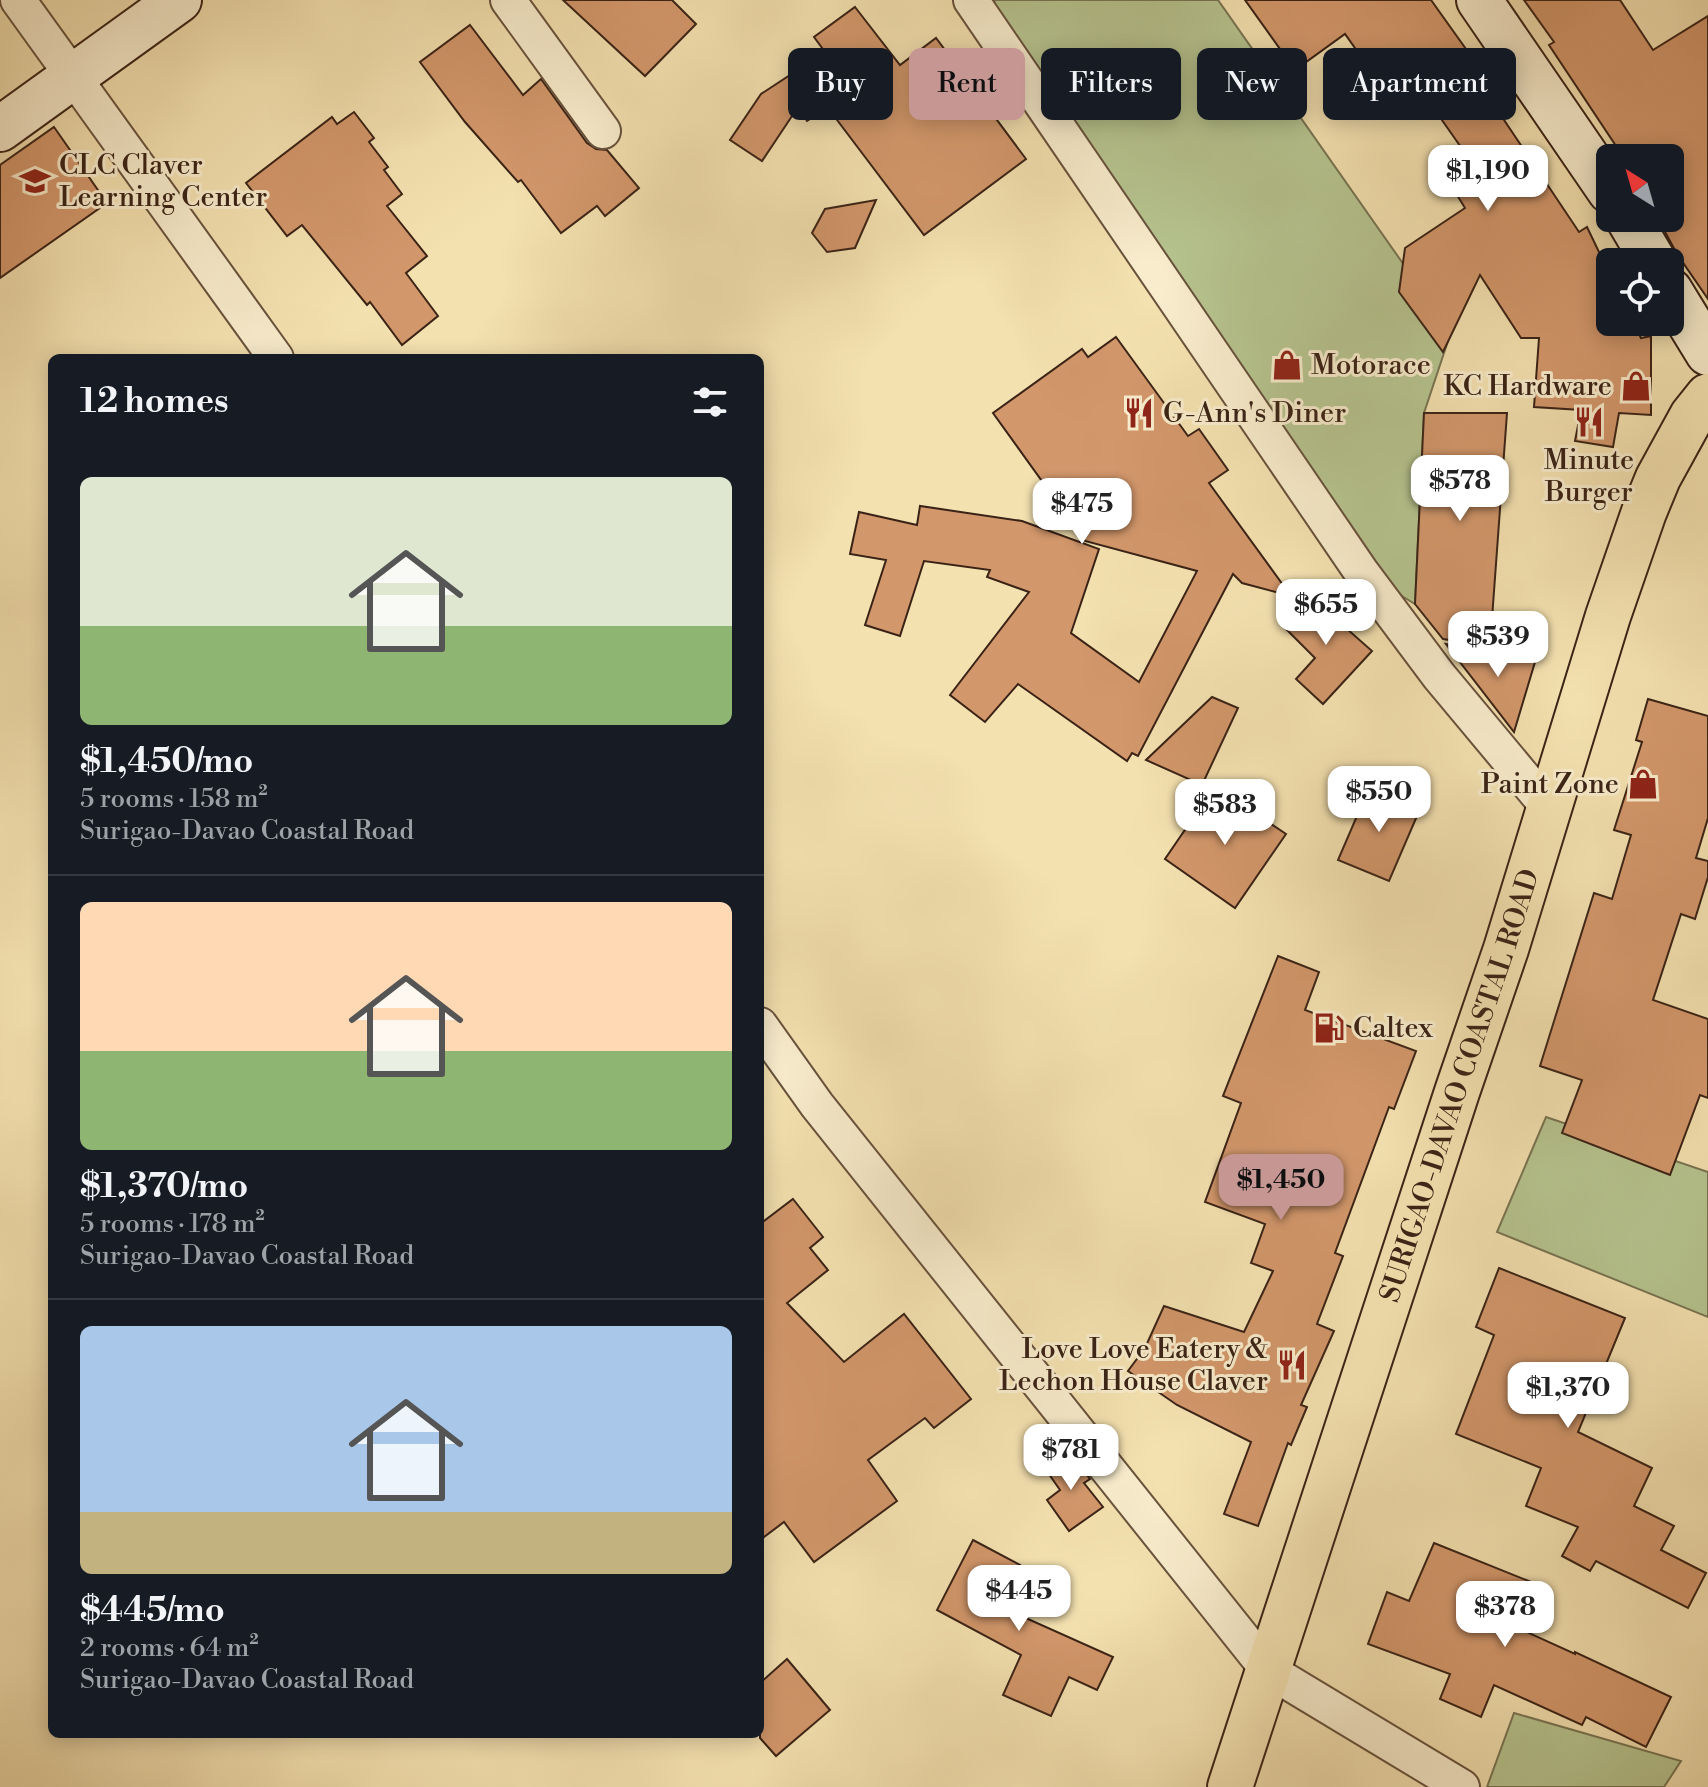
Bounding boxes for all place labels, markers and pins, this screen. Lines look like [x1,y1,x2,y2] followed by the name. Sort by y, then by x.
[1423,145,1553,213] pin: $1,190
[59,148,267,215] place label: CLC Claver Learning Center
[18,164,52,198] school or university icon: CLC Claver Learning Center
[1270,348,1304,382] shop icon: Motorace
[1311,348,1431,383] place label: Motorace
[1443,369,1612,404] place label: KC Hardware
[1619,369,1653,403] shop icon: KC Hardware
[1122,396,1156,430] restaurant icon: G-Ann's Diner
[1163,396,1346,431] place label: G-Ann's Diner
[1572,405,1606,439] restaurant icon: Minute Burger
[1544,443,1634,510] place label: Minute Burger
[1413,455,1507,523] pin: $578
[1035,478,1129,546] pin: $475
[1279,579,1373,647] pin: $655
[1451,611,1545,679] pin: $539
[1332,766,1426,834] pin: $550
[1481,767,1619,802] place label: Paint Zone
[1626,767,1660,801] shop icon: Paint Zone
[1178,779,1272,847] pin: $583
[1312,1011,1346,1045] fuel station icon: Caltex
[1353,1011,1433,1046] place label: Caltex
[1216,1154,1346,1222] pin: $1,450
[999,1332,1269,1399] place label: Love Love Eatery & Lechon House Claver
[1275,1348,1309,1382] restaurant icon: Love Love Eatery & Lechon House Claver
[1503,1362,1633,1430] pin: $1,370
[1024,1424,1118,1492] pin: $781
[972,1565,1066,1633] pin: $445
[1458,1581,1552,1649] pin: $378

